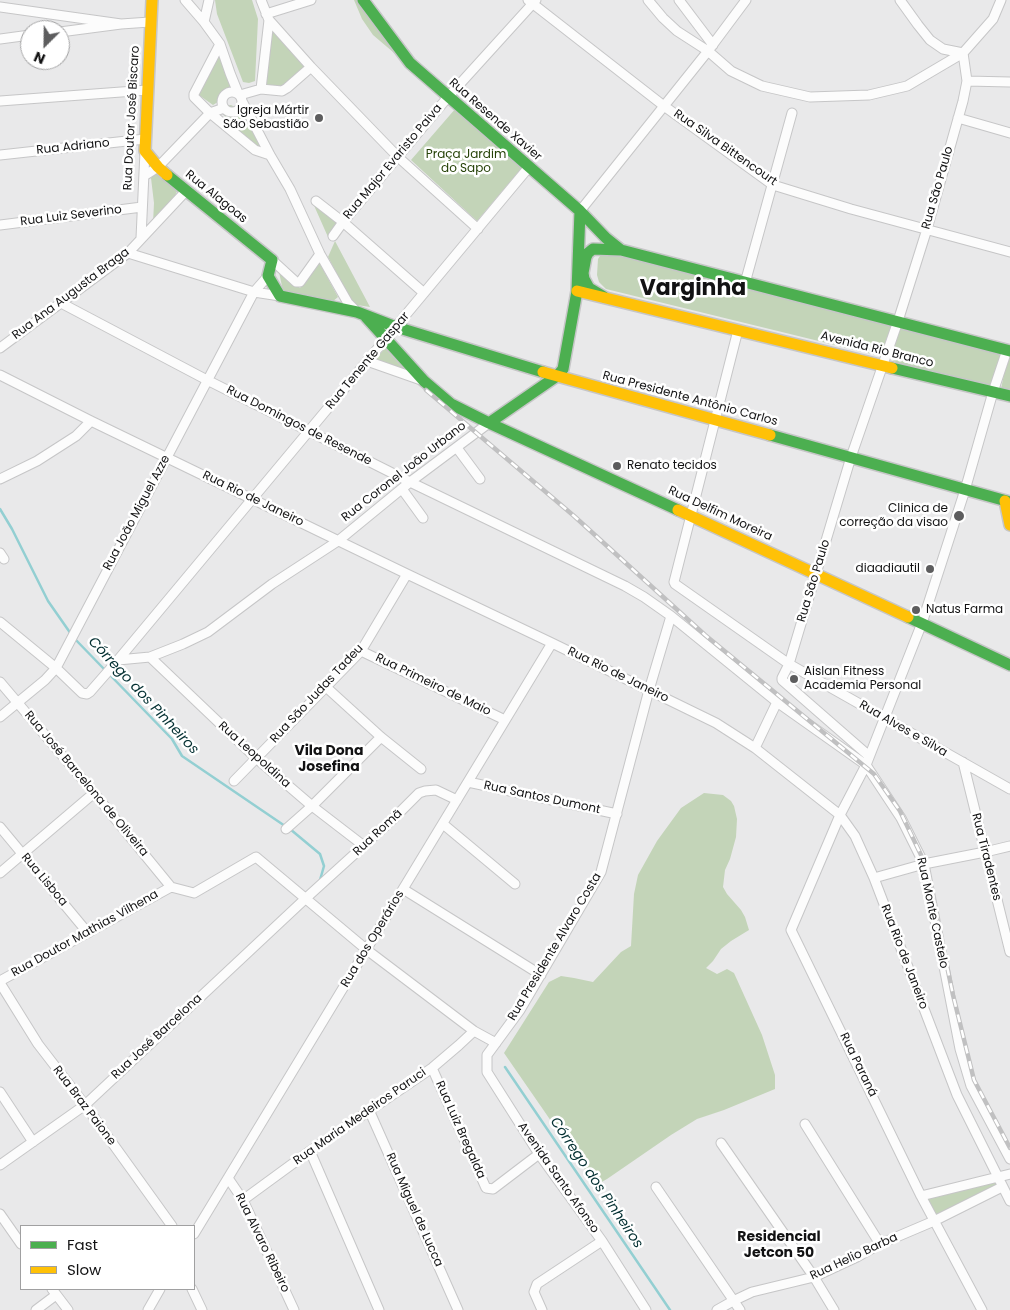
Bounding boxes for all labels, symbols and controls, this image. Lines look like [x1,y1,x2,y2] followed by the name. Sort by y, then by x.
[20,20,70,70] north arrow
[121,45,143,191] street label: Rua Doutor José Biscaro
[31,47,48,69] text: N
[446,76,544,164] street label: Rua Resende Xavier
[341,101,445,223] street label: Rua Major Evaristo Paiva
[223,104,309,132] place label: Igreja Mártir São Sebastião
[671,107,779,189] street label: Rua Silva Bittencourt
[313,112,325,124] marker: Igreja Mártir São Sebastião
[36,136,110,158] street label: Rua Adriano
[919,145,957,231] street label: Rua São Paulo
[426,148,506,176] park label: Praça Jardim do Sapo
[182,168,250,226] street label: Rua Alagoas
[19,203,123,229] street label: Rua Luiz Severino
[10,245,132,343] street label: Rua Ana Augusta Braga
[640,276,746,302] district label: Varginha
[323,309,413,413] street label: Rua Tenente Gaspar
[819,329,935,371] street label: Avenida Rio Branco
[601,369,779,429] street label: Rua Presidente Antônio Carlos
[224,383,374,469] street label: Rua Domingos de Resende
[339,419,469,525] street label: Rua Coronel João Urbano
[100,453,174,573] street label: Rua João Miguel Azze
[627,459,717,473] place label: Renato tecidos
[611,460,623,472] marker: Renato tecidos
[200,468,306,530] street label: Rua Rio de Janeiro
[666,484,774,544] street label: Rua Delfim Moreira
[839,502,948,530] place label: Clinica de correção da visao
[952,509,966,523] marker: Clinica de correção da visao
[795,538,833,624] street label: Rua São Paulo
[856,562,920,576] place label: diaadiautil
[924,563,936,575] marker: diaadiautil
[926,603,1003,617] place label: Natus Farma
[910,604,922,616] marker: Natus Farma
[84,634,202,758] water label: Córrego dos Pinheiros
[267,642,367,746] street label: Rua São Judas Tadeu
[565,644,671,706] street label: Rua Rio de Janeiro
[373,651,493,719] street label: Rua Primeiro de Maio
[804,665,921,693] place label: Aislan Fitness Academia Personal
[788,673,800,685] marker: Aislan Fitness Academia Personal
[856,698,950,760] street label: Rua Alves e Silva
[21,708,151,860] street label: Rua José Barcelona de Oliveira
[215,719,293,791] street label: Rua Leopoldina
[295,743,363,776] district label: Vila Dona Josefina
[482,779,602,817] street label: Rua Santos Dumont
[351,807,405,859] street label: Rua Romã
[968,812,1004,902] street label: Rua Tiradentes
[18,851,70,909] street label: Rua Lisboa
[913,856,951,970] street label: Rua Monte Castelo
[505,871,605,1023] street label: Rua Presidente Alvaro Costa
[9,888,161,980] street label: Rua Doutor Mathias Vilhena
[338,888,408,990] street label: Rua dos Operários
[877,903,931,1011] street label: Rua Rio de Janeiro
[109,991,205,1083] street label: Rua José Barcelona
[836,1031,880,1099] street label: Rua Paraná
[49,1063,119,1149] street label: Rua Braz Paione
[291,1066,429,1168] street label: Rua Maria Medeiros Paruci
[432,1079,488,1181] street label: Rua Luiz Bregalda
[546,1114,646,1252] water label: Córrego dos Pinheiros
[514,1120,602,1236] street label: Avenida Santo Afonso
[382,1151,446,1269] street label: Rua Miguel de Lucca
[232,1191,292,1295] street label: Rua Alvaro Ribeiro
[20,1225,195,1290] legend
[737,1229,821,1262] district label: Residencial Jetcon 50
[808,1230,900,1284] street label: Rua Helio Barba
[67,1234,98,1255] text: Fast
[67,1259,101,1280] text: Slow

